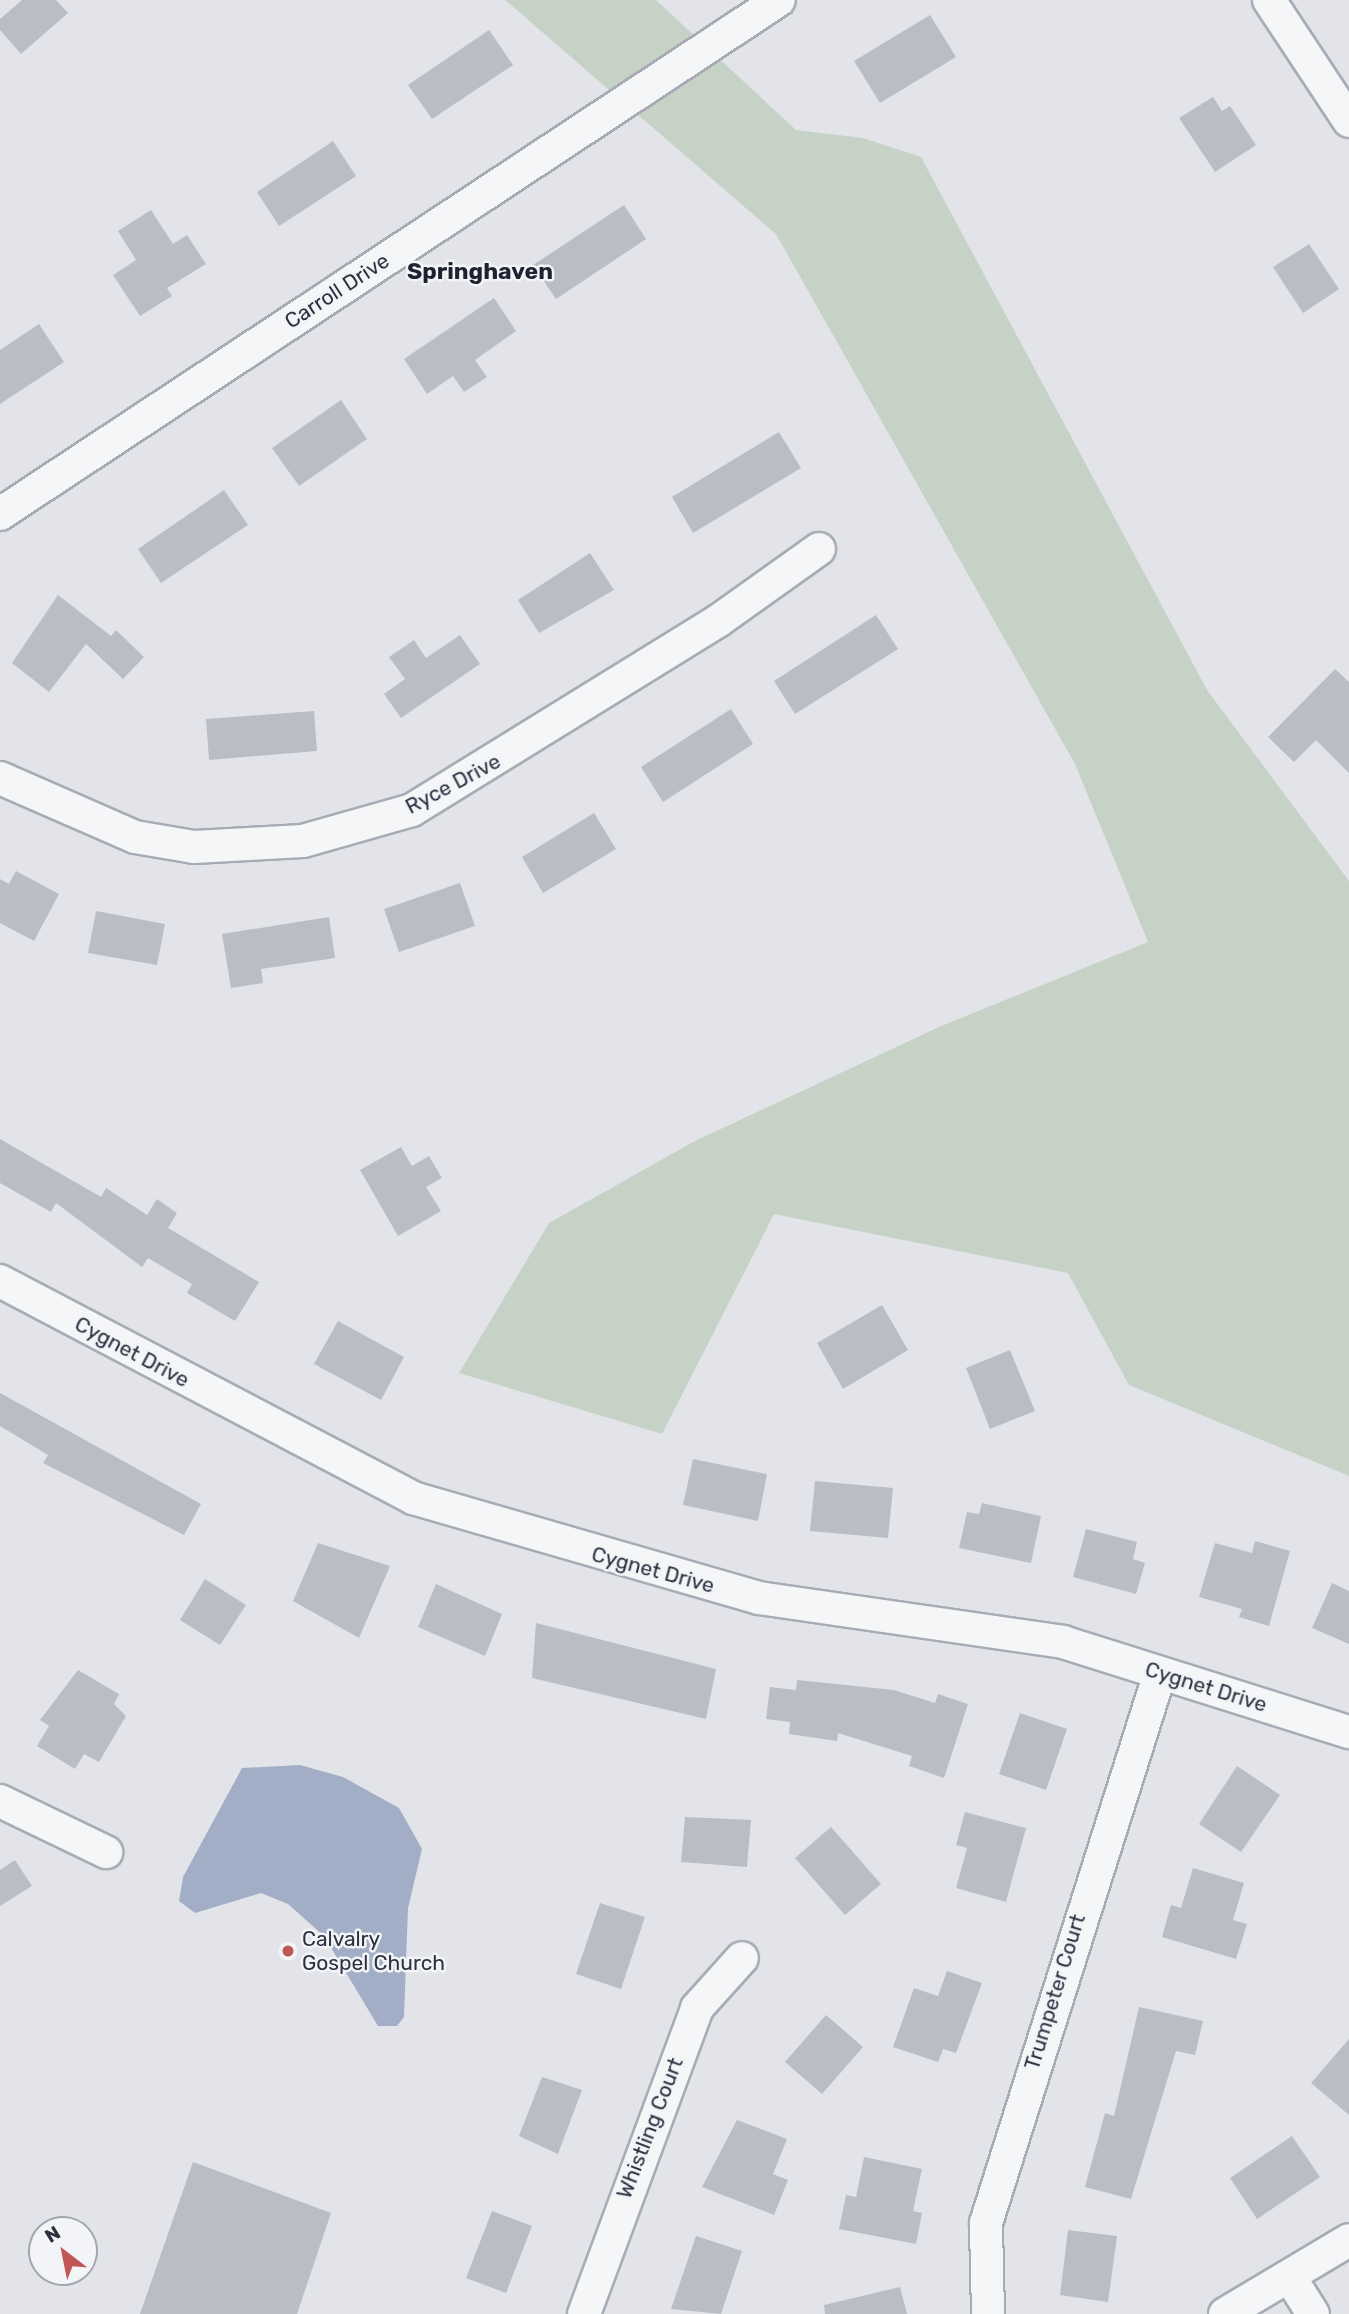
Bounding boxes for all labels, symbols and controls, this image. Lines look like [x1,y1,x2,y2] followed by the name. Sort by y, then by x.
[280,248,394,334] street label: Carroll Drive
[407,257,553,285] district label: Springhaven
[401,748,505,820] street label: Ryce Drive
[70,1311,194,1393] street label: Cygnet Drive
[589,1542,717,1598] street label: Cygnet Drive
[1142,1657,1270,1717] street label: Cygnet Drive
[1019,1911,1091,2073] street label: Trumpeter Court
[302,1926,445,1976] place label: Calvalry Gospel Church
[280,1943,296,1959] marker: Calvalry Gospel Church
[612,2054,688,2202] street label: Whistling Court
[28,2216,98,2286] north arrow
[41,2221,65,2248] text: N

